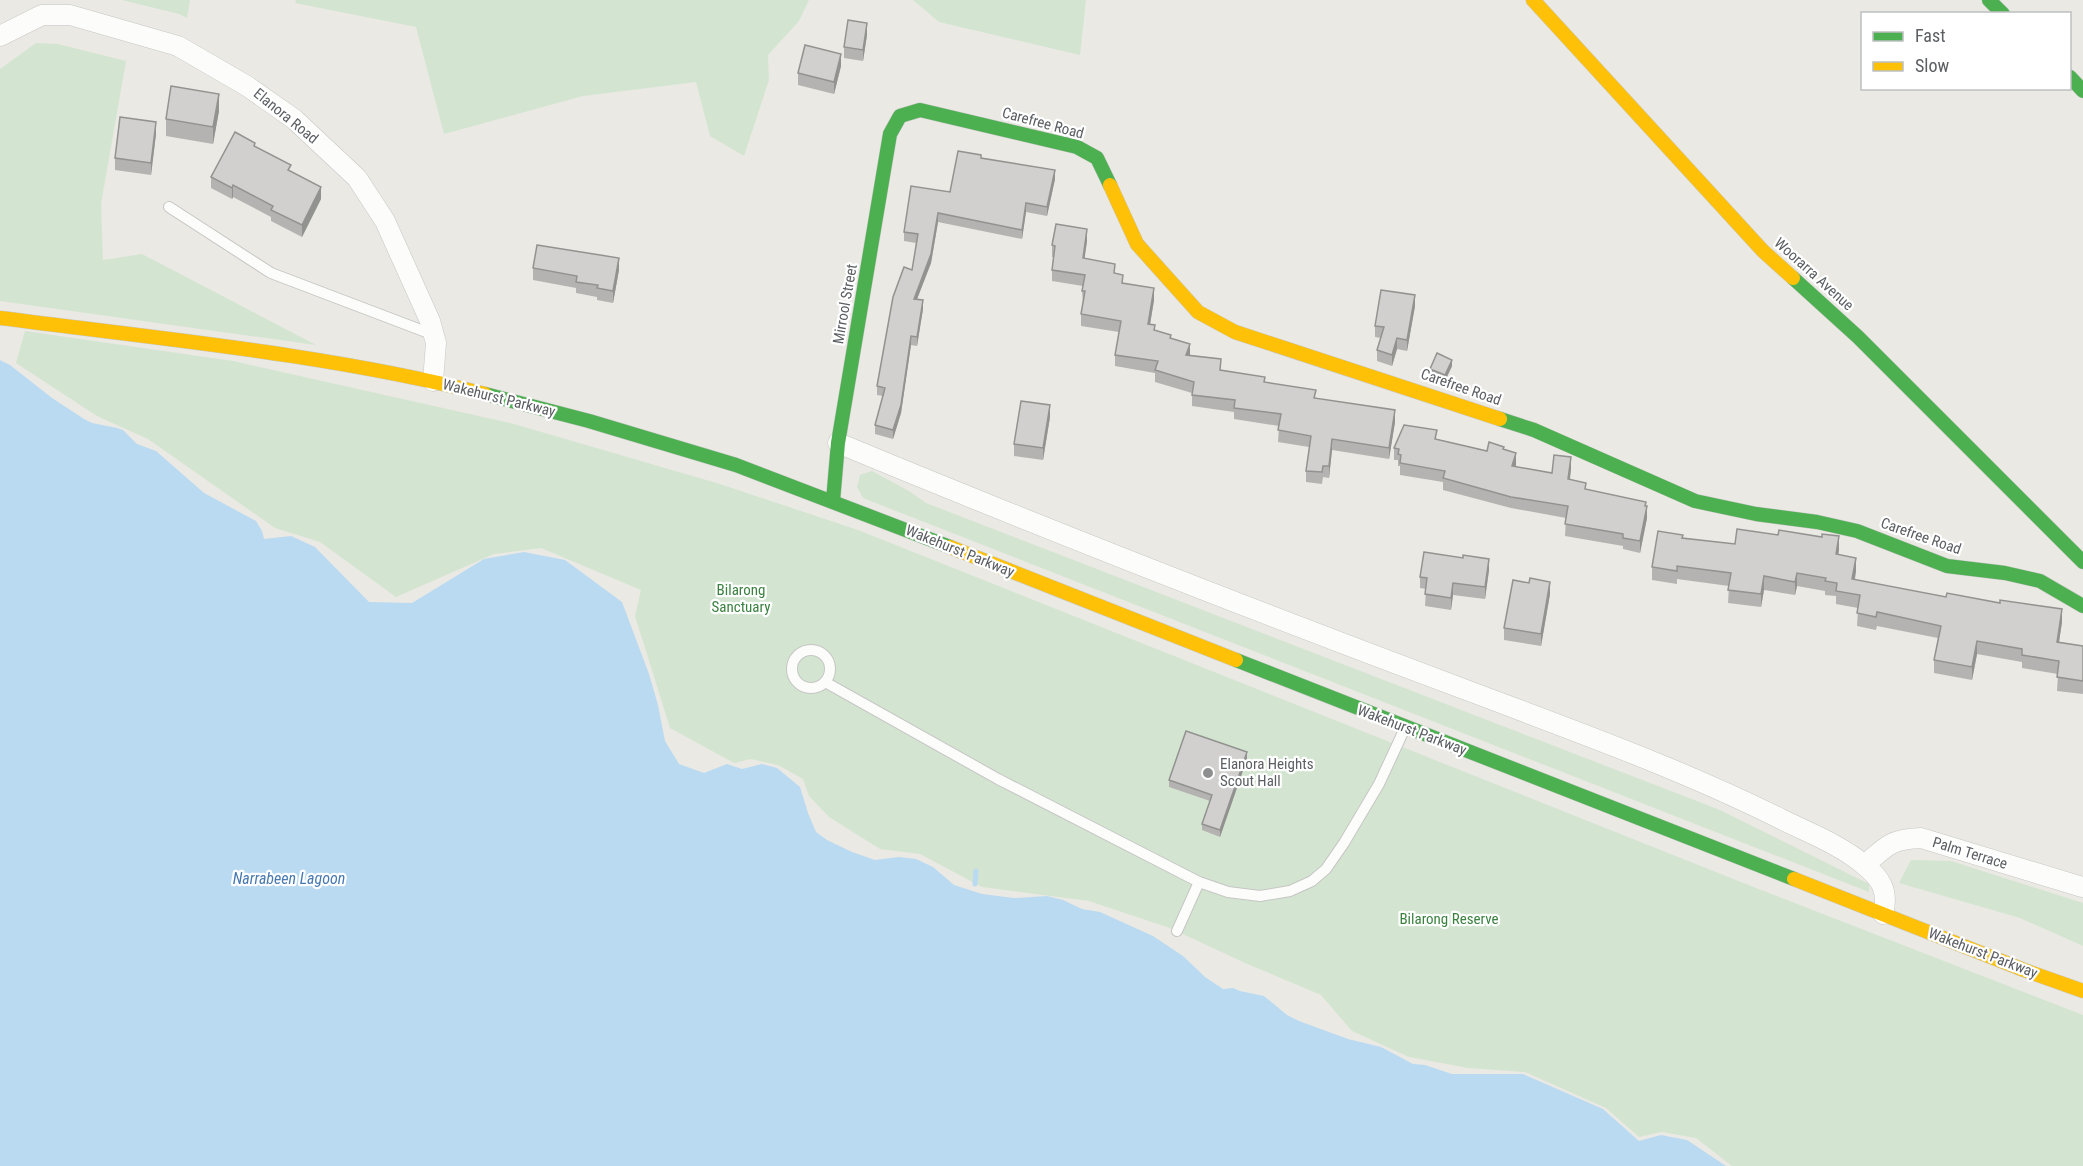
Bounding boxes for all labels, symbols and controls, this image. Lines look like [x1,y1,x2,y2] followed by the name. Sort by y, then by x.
[1861,12,2071,90] legend
[1915,25,1946,46] text: Fast
[1915,55,1950,76] text: Slow
[250,84,322,148] street label: Elanora Road
[1000,103,1086,143] street label: Carefree Road
[1771,234,1857,314] street label: Woorarra Avenue
[829,263,861,345] street label: Mirrool Street
[1418,365,1504,409] street label: Carefree Road
[441,375,557,421] street label: Wakehurst Parkway
[1878,514,1964,558] street label: Carefree Road
[903,521,1017,581] street label: Wakehurst Parkway
[712,581,770,616] park label: Bilarong Sanctuary
[1355,701,1469,759] street label: Wakehurst Parkway
[1220,755,1314,790] place label: Elanora Heights Scout Hall
[1201,766,1215,780] marker: Elanora Heights Scout Hall
[1930,833,2010,873] street label: Palm Terrace
[233,869,345,888] water label: Narrabeen Lagoon
[1399,910,1499,928] park label: Bilarong Reserve
[1926,924,2040,982] street label: Wakehurst Parkway

